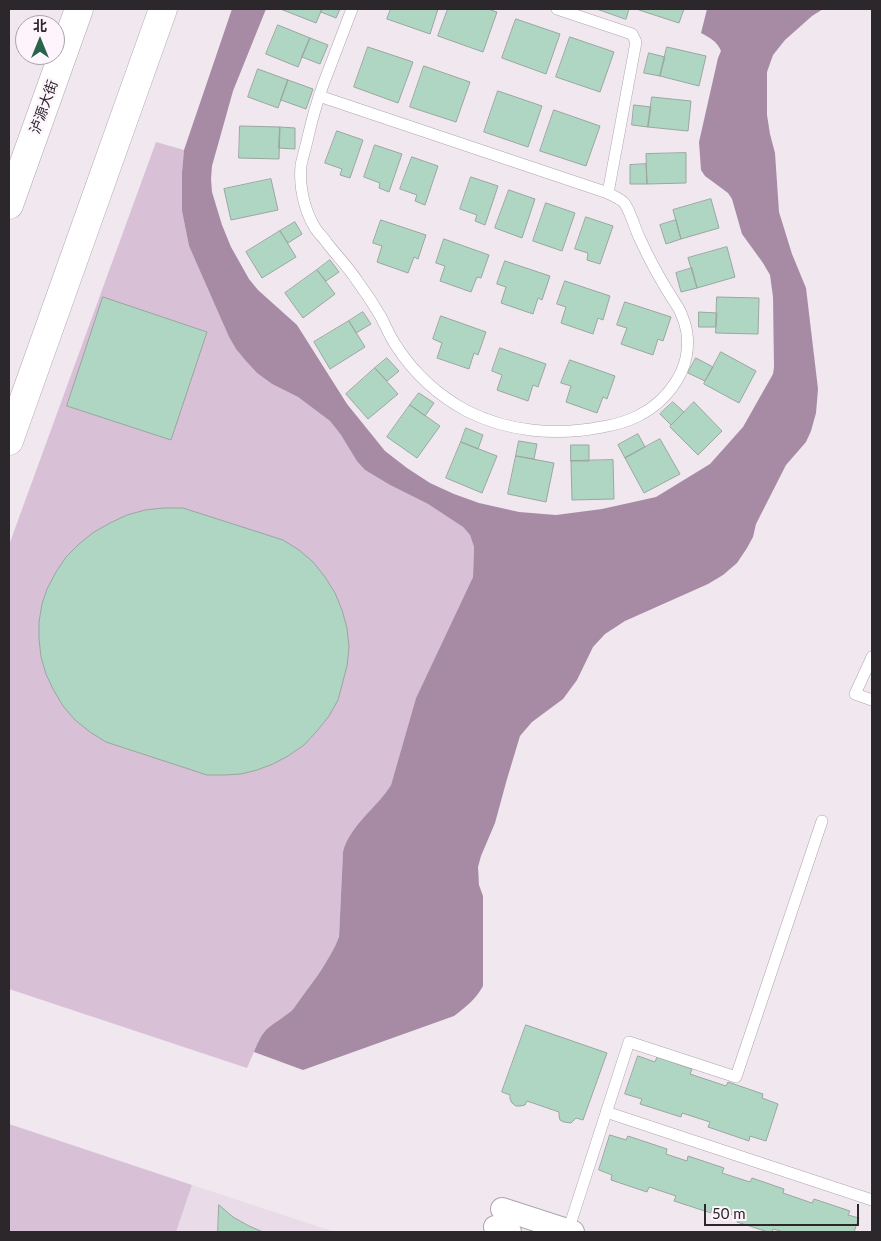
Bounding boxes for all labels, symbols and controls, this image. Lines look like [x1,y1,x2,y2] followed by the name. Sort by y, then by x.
[15,15,65,65] north arrow
[33,17,47,34] text: 北
[27,78,61,136] street label: 泸源大街
[706,1194,861,1226] scale bar
[712,1204,746,1222] text: 50 m

